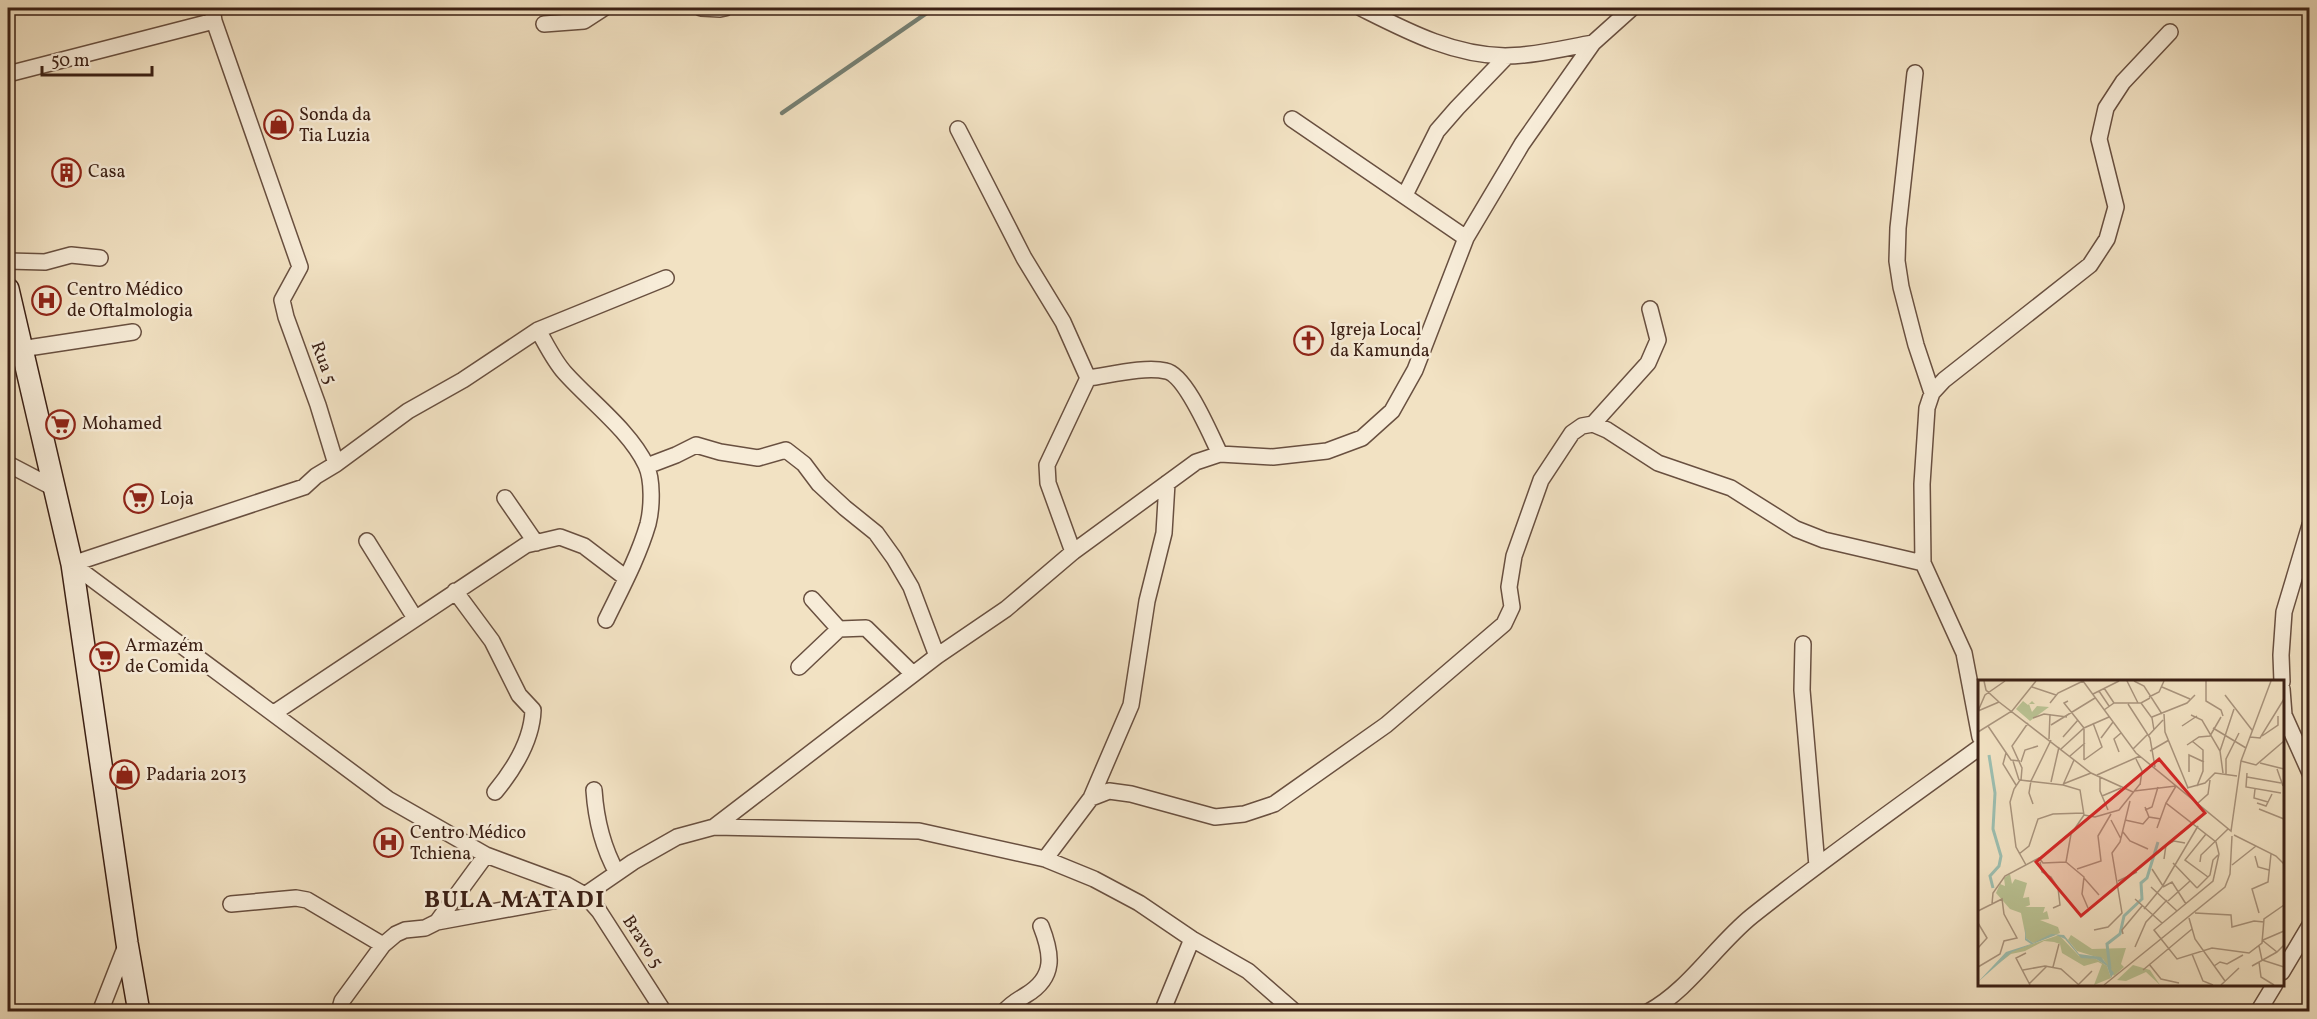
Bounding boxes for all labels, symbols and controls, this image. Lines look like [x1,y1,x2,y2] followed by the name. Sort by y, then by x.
[42,39,152,77] scale bar
[51,49,90,74] text: 50 m
[299,103,371,149] place label: Sonda da Tia Luzia
[262,109,294,141] shop icon: Sonda da Tia Luzia
[51,156,83,188] building icon: Casa
[88,160,125,185] place label: Casa
[67,278,193,324] place label: Centro Médico de Oftalmologia
[30,284,62,316] hospital icon: Centro Médico de Oftalmologia
[1330,318,1430,364] place label: Igreja Local da Kamunda
[1293,324,1325,356] church icon: Igreja Local da Kamunda
[304,338,342,388] street label: Rua 5
[45,408,77,440] supermarket icon: Mohamed
[82,412,162,437] place label: Mohamed
[123,483,155,515] supermarket icon: Loja
[160,487,194,512] place label: Loja
[125,634,209,680] place label: Armazém de Comida
[88,640,120,672] supermarket icon: Armazém de Comida
[1978,680,2284,986] inset map
[109,759,141,791] shop icon: Padaria 2013
[146,763,247,788] place label: Padaria 2013
[410,821,526,867] place label: Centro Médico Tchiena
[373,827,405,859] hospital icon: Centro Médico Tchiena
[424,884,606,918] district label: BULA MATADI
[616,911,668,973] street label: Bravo 5

